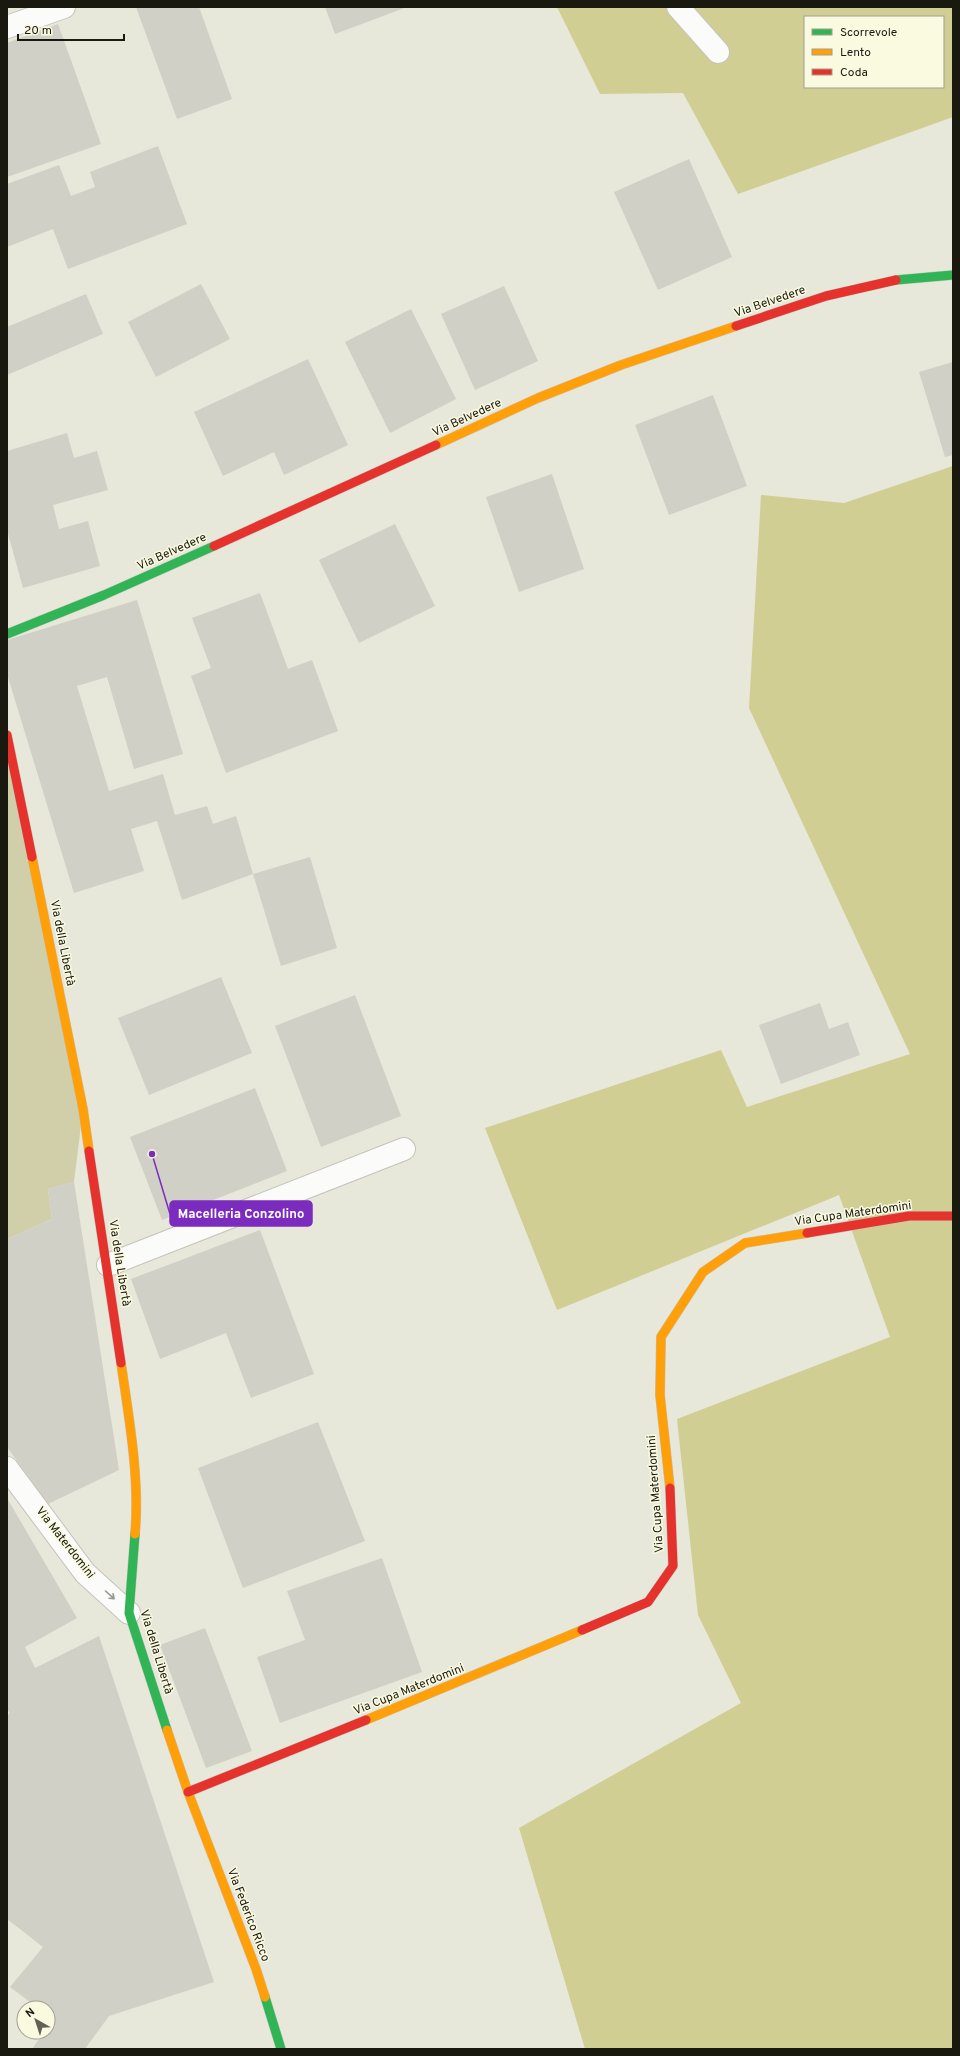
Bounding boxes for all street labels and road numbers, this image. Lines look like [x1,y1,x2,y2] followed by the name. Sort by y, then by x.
[732,282,808,322] street label: Via Belvedere
[430,395,504,441] street label: Via Belvedere
[135,530,209,574] street label: Via Belvedere
[46,899,78,987] street label: Via della Libertà
[794,1198,912,1230] street label: Via Cupa Materdomini
[104,1219,134,1307] street label: Via della Libertà
[644,1435,668,1553] street label: Via Cupa Materdomini
[32,1504,98,1582] street label: Via Materdomini
[136,1608,176,1696] street label: Via della Libertà
[351,1661,467,1719] street label: Via Cupa Materdomini
[223,1866,273,1964] street label: Via Federico Ricco

